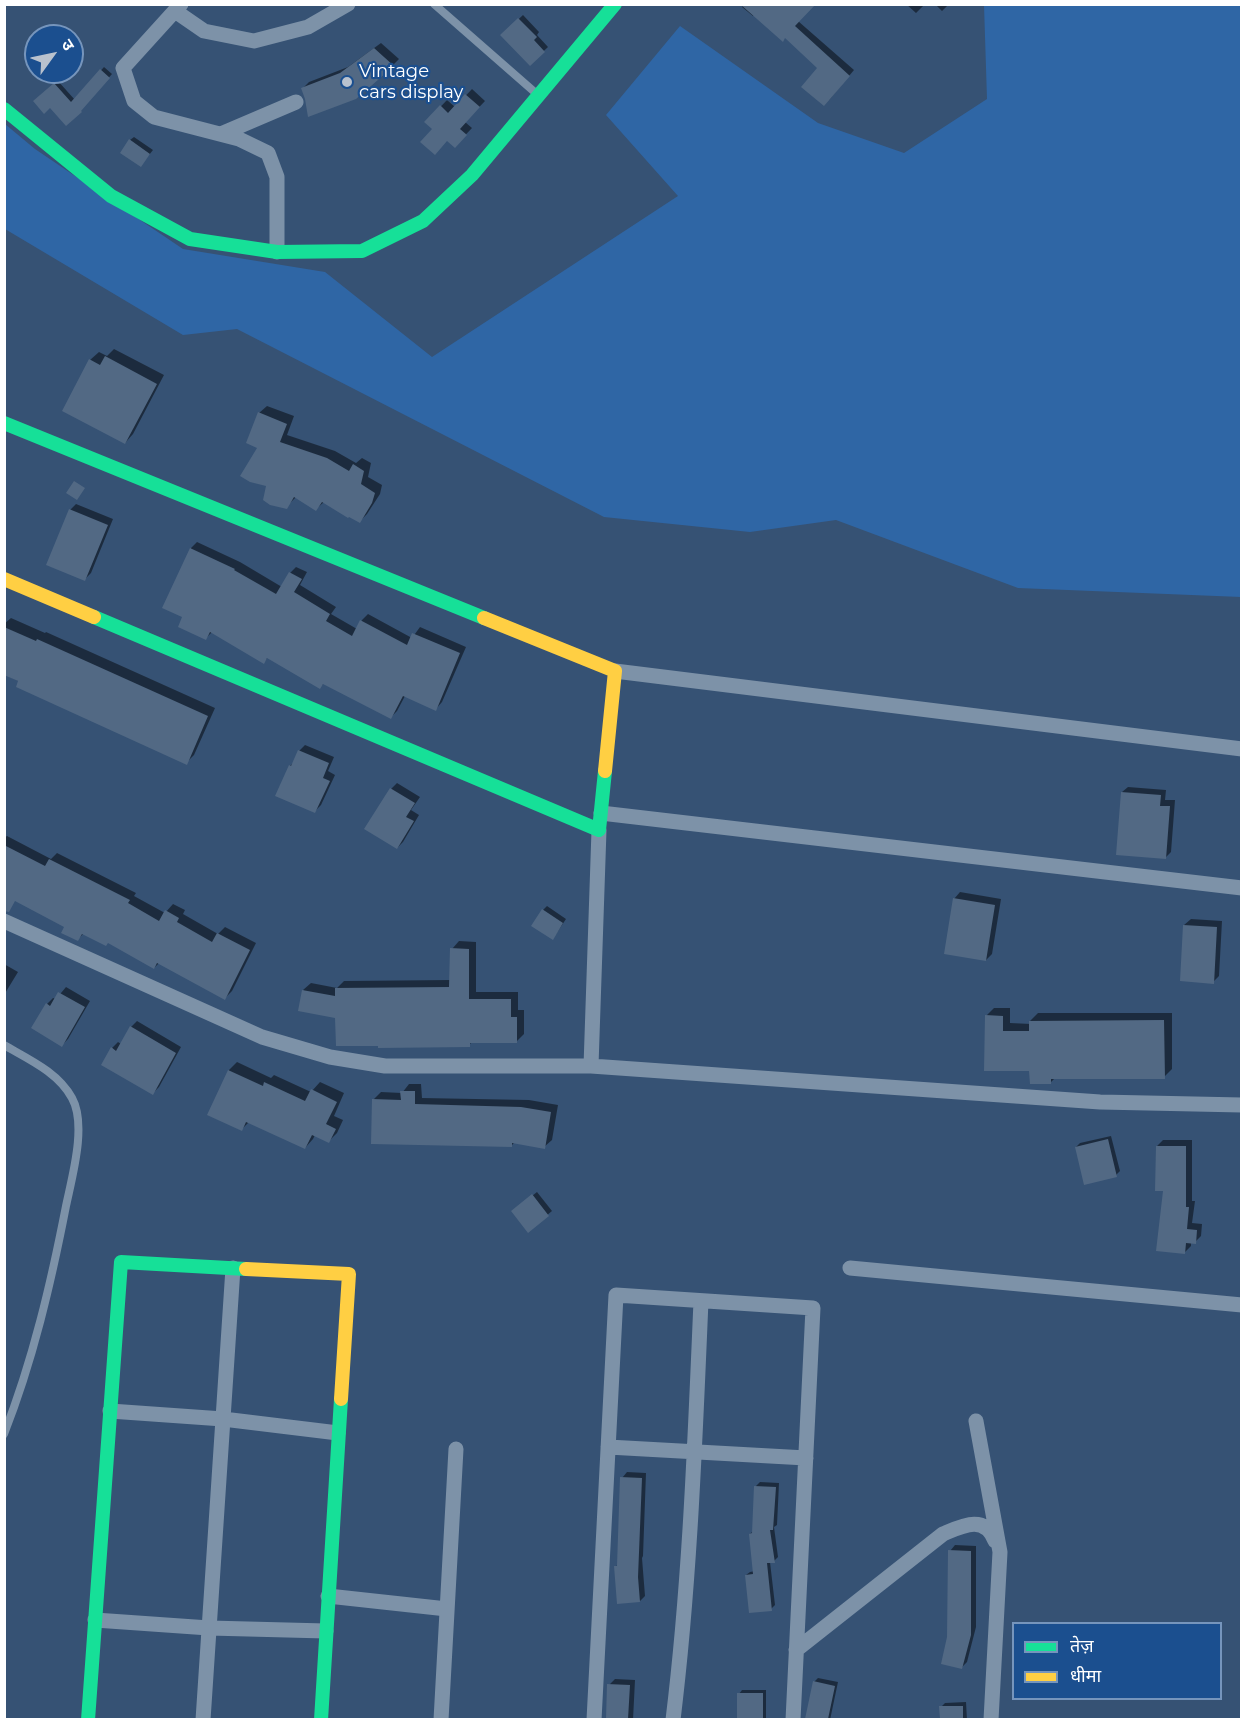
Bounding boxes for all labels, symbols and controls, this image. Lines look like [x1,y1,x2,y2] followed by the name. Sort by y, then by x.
[24,24,84,84] north arrow
[57,36,78,54] text: उ
[359,61,463,104] place label: Vintage cars display
[340,75,354,89] marker: Vintage cars display
[1012,1622,1222,1700] legend
[1070,1635,1094,1657] text: तेज़
[1070,1665,1101,1687] text: धीमा

